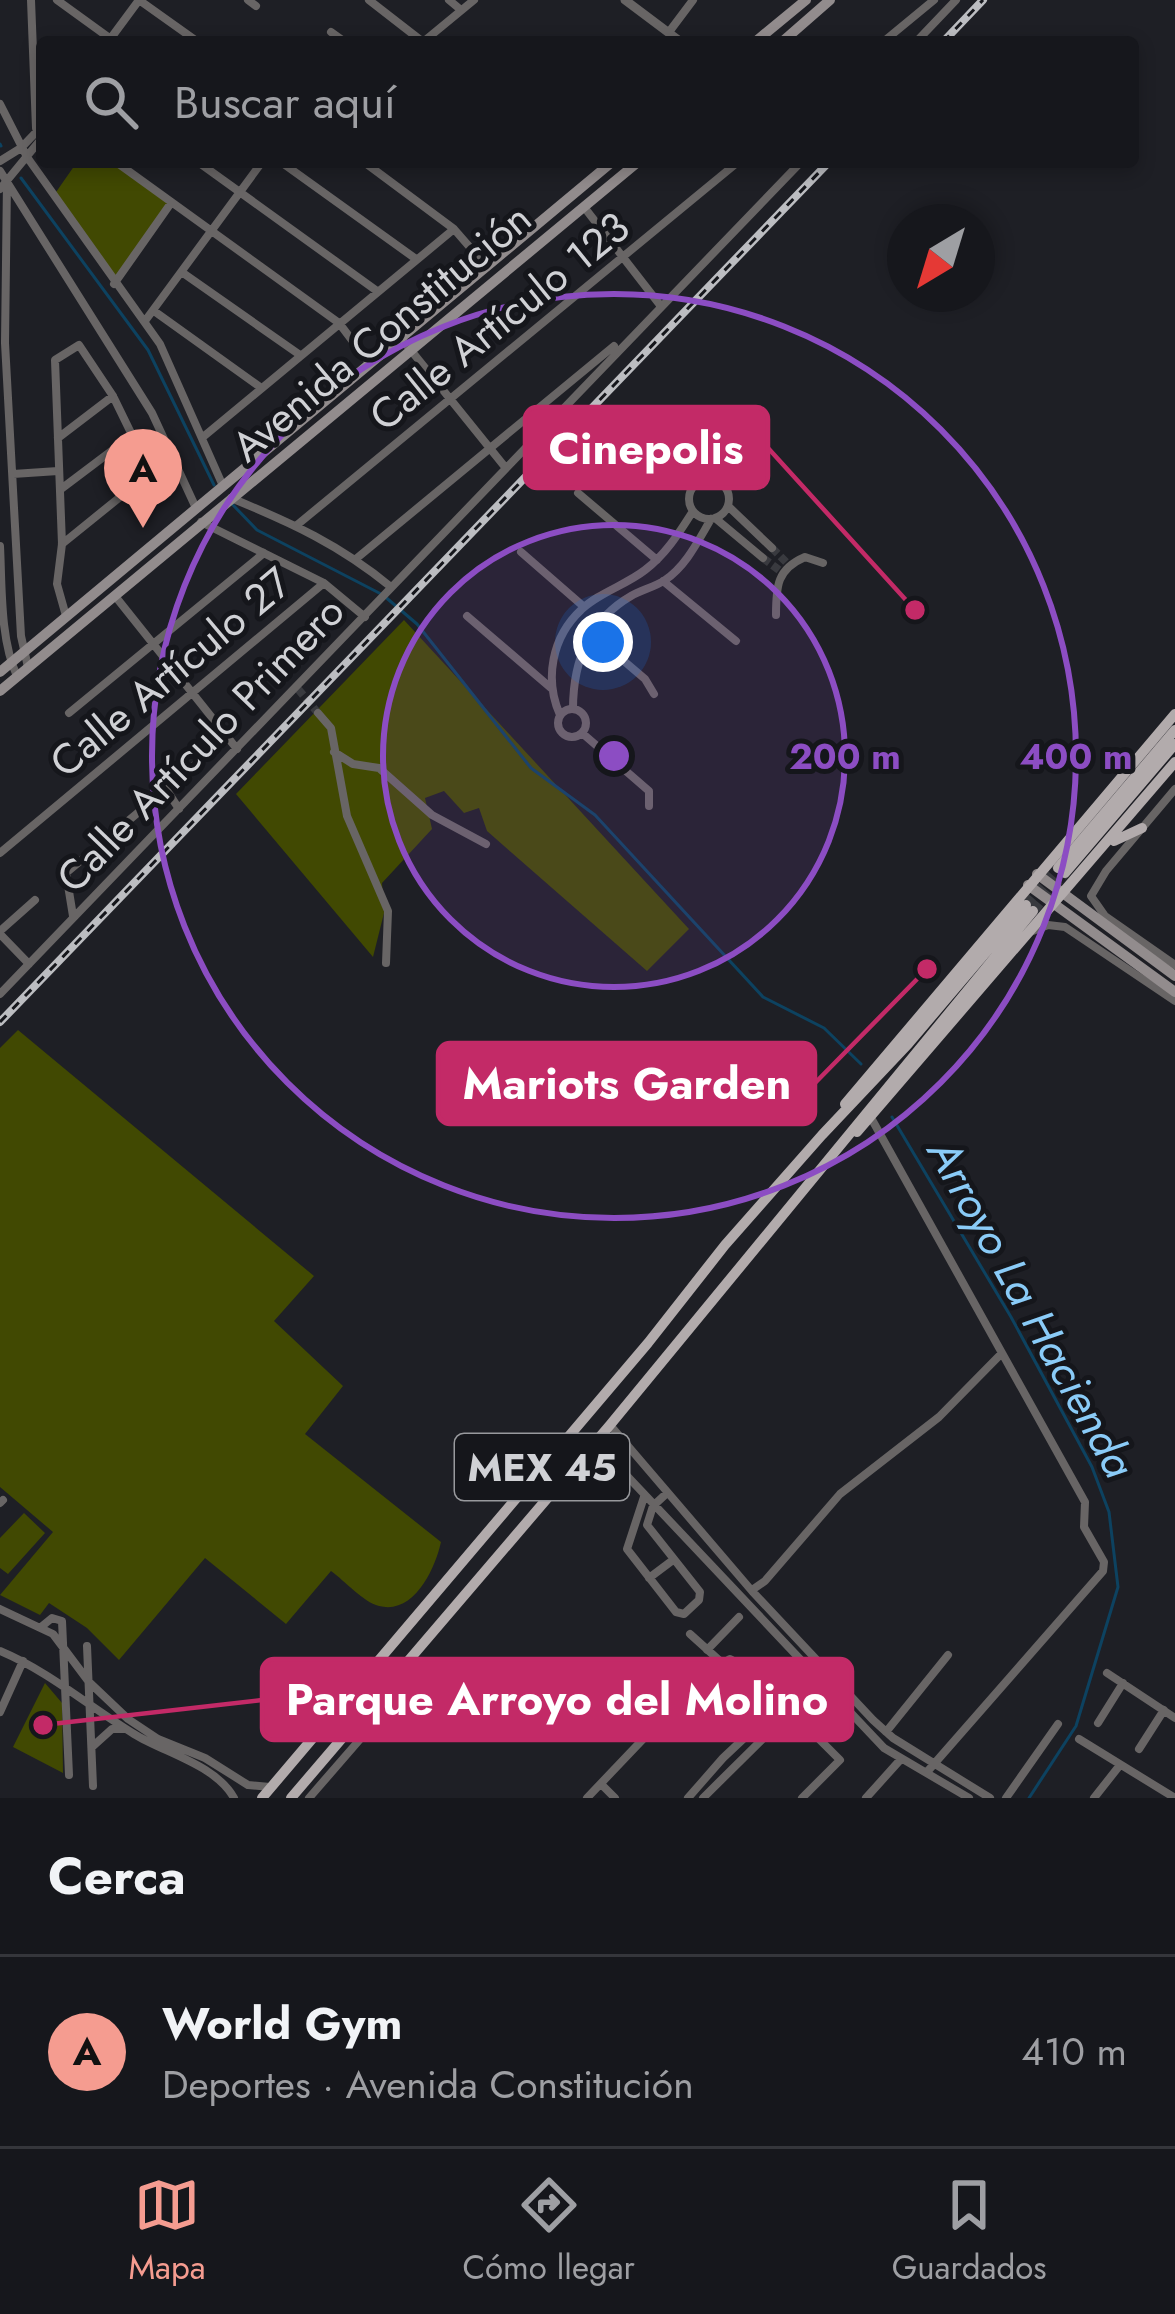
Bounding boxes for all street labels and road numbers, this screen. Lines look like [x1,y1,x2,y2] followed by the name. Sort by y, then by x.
[218,189,544,476] street label: Avenida Constitución
[356,197,642,445] street label: Calle Artículo 123
[36,553,304,792] street label: Calle Artículo 27
[42,582,358,906] street label: Calle Artículo Primero
[455,1434,629,1500] road number: MEX 45

